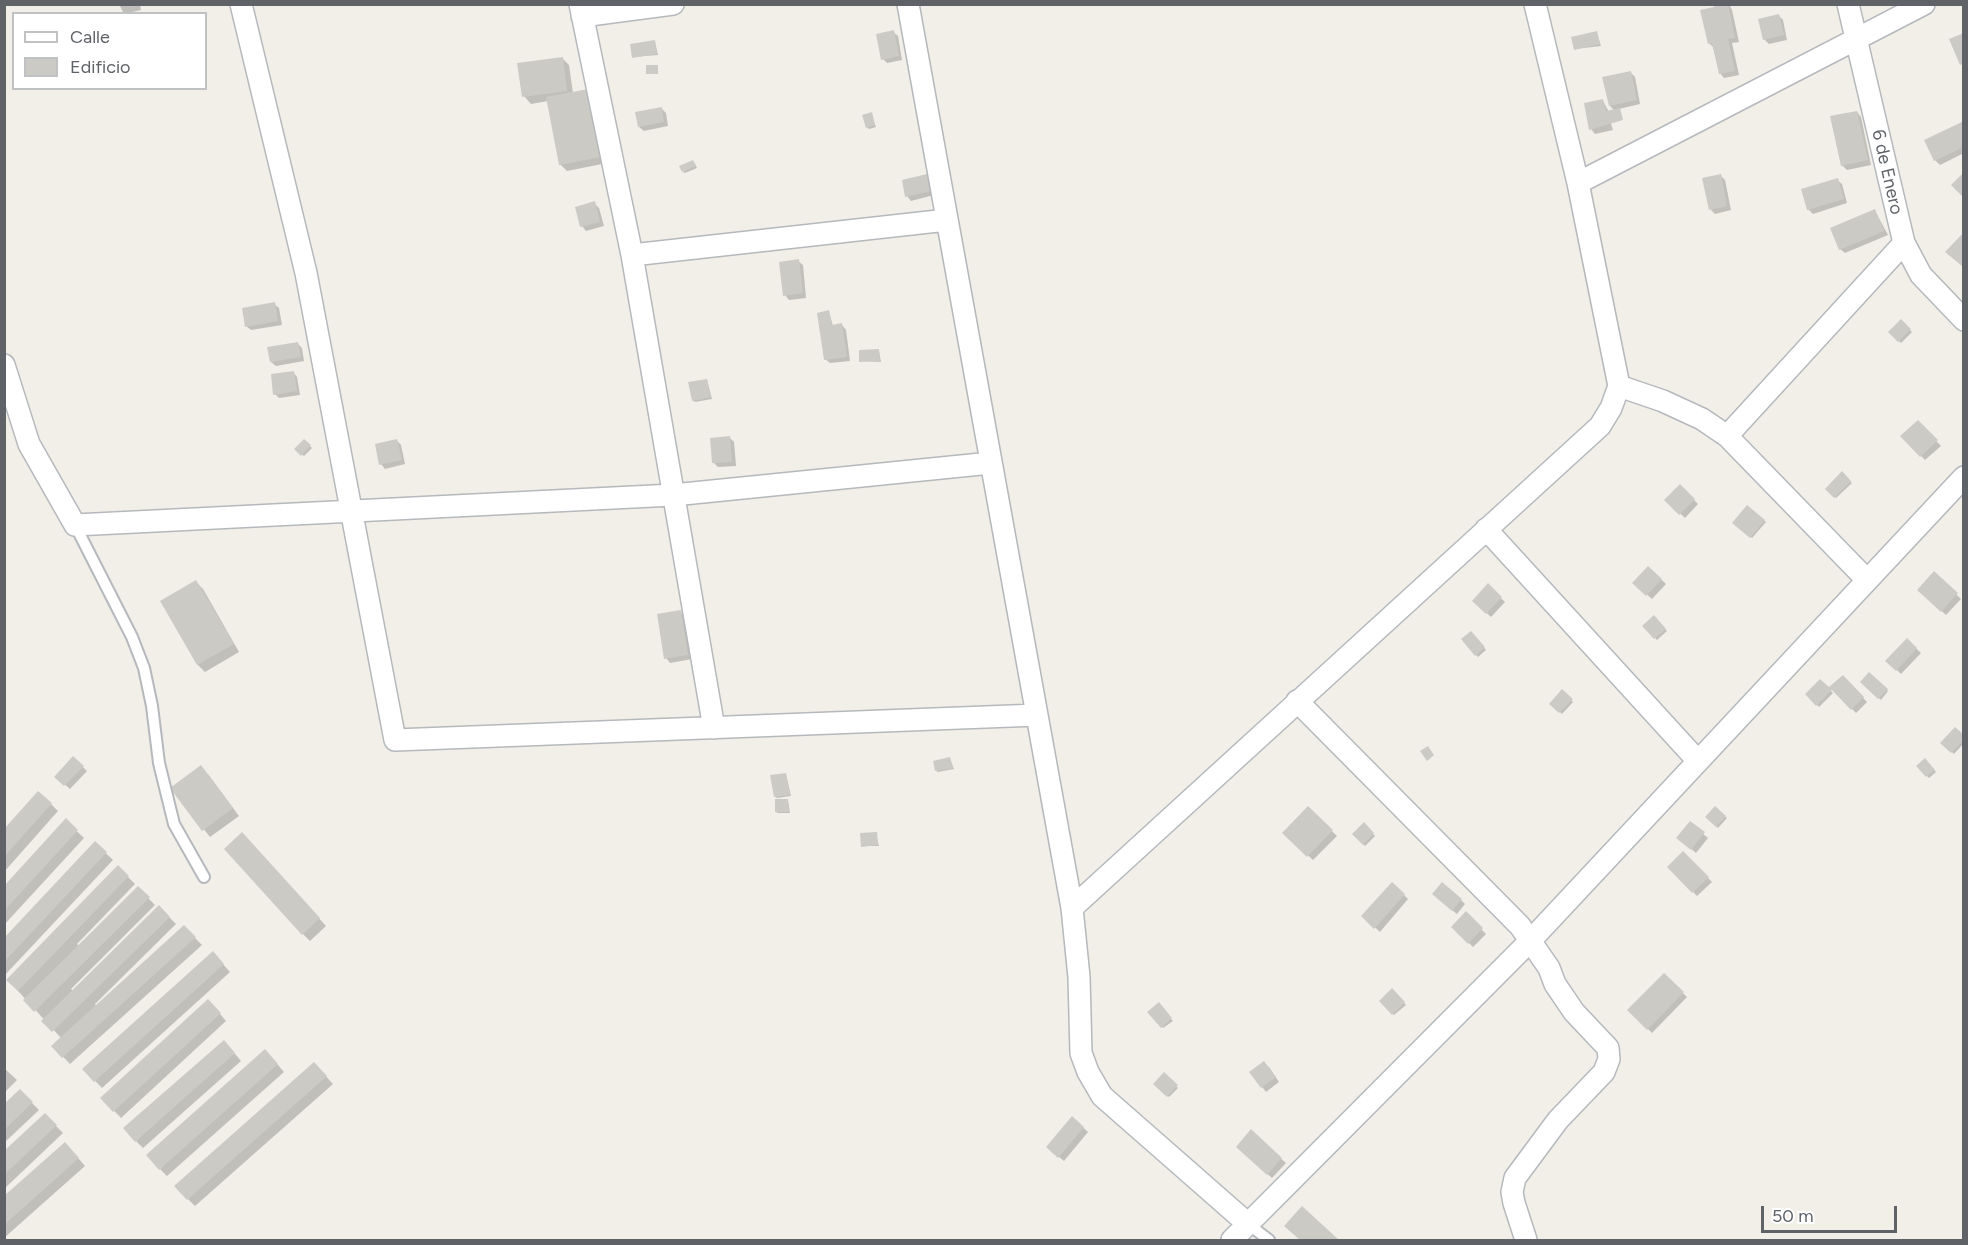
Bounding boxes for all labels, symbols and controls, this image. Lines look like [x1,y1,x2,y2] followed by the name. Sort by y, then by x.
[12,12,207,90] legend
[70,26,110,48] text: Calle
[70,56,131,78] text: Edificio
[1867,127,1907,217] street label: 6 de Enero
[1764,1194,1900,1232] scale bar
[1772,1205,1814,1227] text: 50 m

